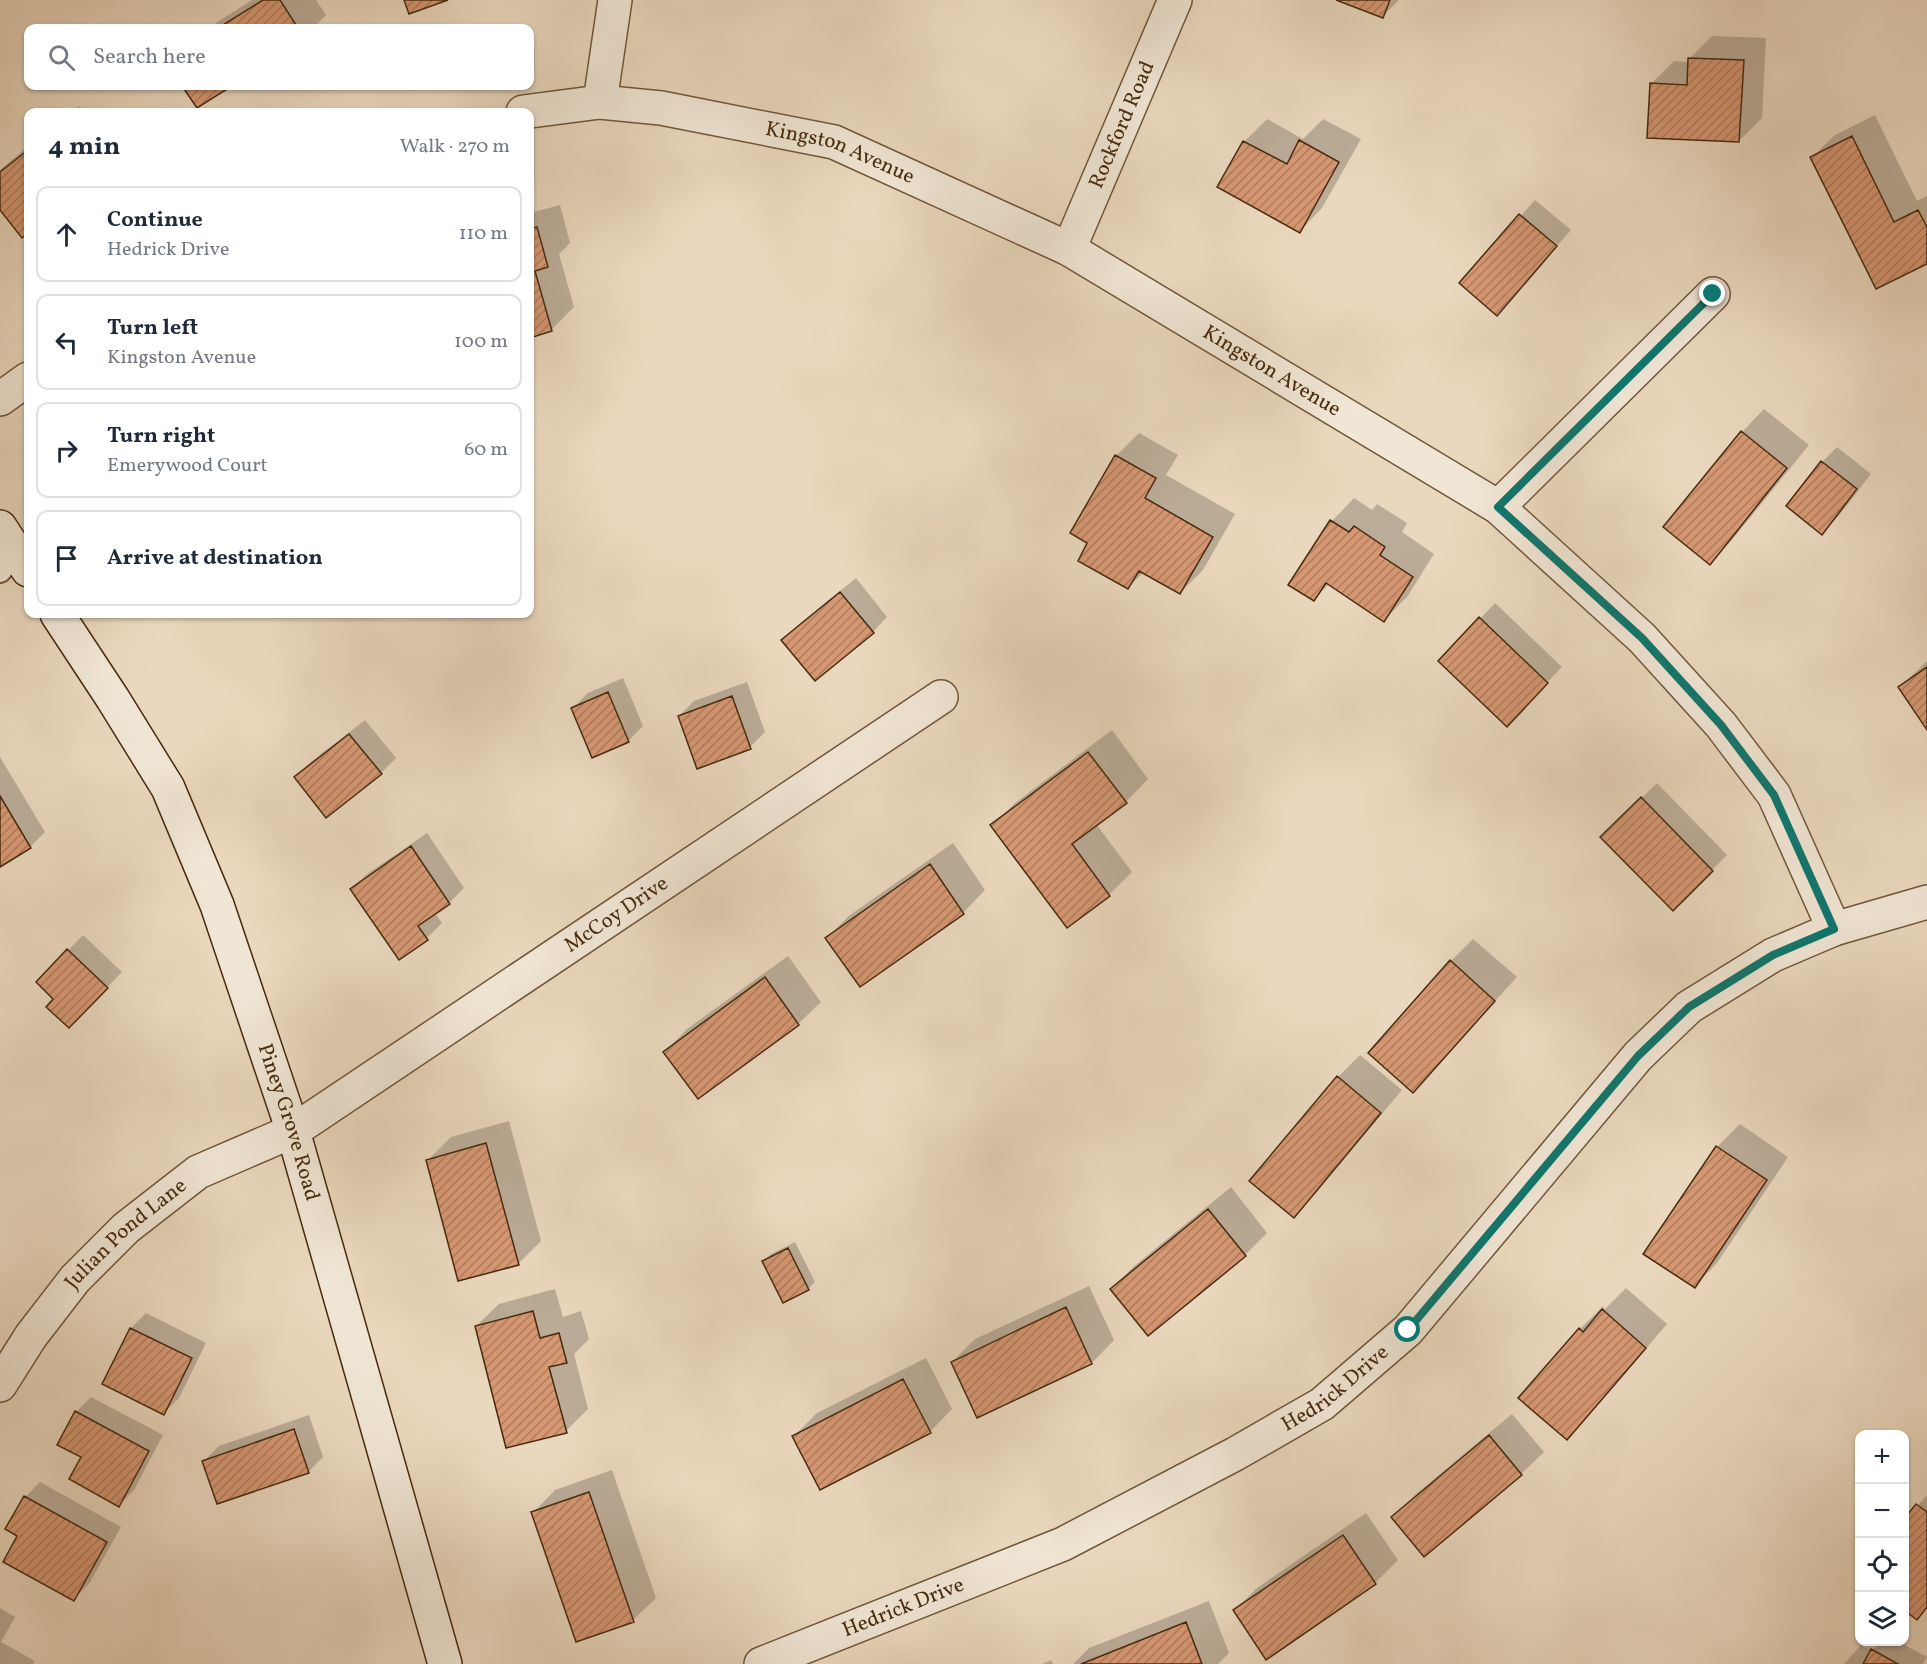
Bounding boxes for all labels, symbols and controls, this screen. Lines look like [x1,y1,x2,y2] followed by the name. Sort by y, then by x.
[24,24,534,90] search box
[45,41,78,74] icon: search
[93,42,206,73] text: Search here
[1082,56,1162,193] street label: Rockford Road
[763,114,919,191] street label: Kingston Avenue
[48,129,120,165] text: 4 min
[400,133,510,161] text: Walk · 270 m
[107,205,203,236] text: Continue
[50,218,83,251] icon: ahead
[459,220,508,248] text: 110 m
[107,236,229,264] text: Hedrick Drive
[1699,280,1725,306] route end
[107,313,198,344] text: Turn left
[1197,318,1346,424] street label: Kingston Avenue
[50,326,83,359] icon: left
[454,328,508,356] text: 100 m
[107,344,256,372] text: Kingston Avenue
[107,421,215,452] text: Turn right
[50,434,83,467] icon: right
[464,436,508,464] text: 60 m
[107,452,268,480] text: Emerywood Court
[50,542,83,575] icon: arrive
[107,543,323,574] text: Arrive at destination
[559,869,674,960] street label: McCoy Drive
[250,1040,327,1204] street label: Piney Grove Road
[58,1172,193,1295] street label: Julian Pond Lane
[1394,1316,1420,1342] route start
[1276,1338,1395,1439] street label: Hedrick Drive
[1855,1430,1909,1646] map controls
[1855,1430,1909,1484] button: +
[1855,1484,1909,1538] button: −
[1855,1538,1909,1592] button: locate
[838,1570,968,1645] street label: Hedrick Drive
[1855,1592,1909,1646] button: layers

